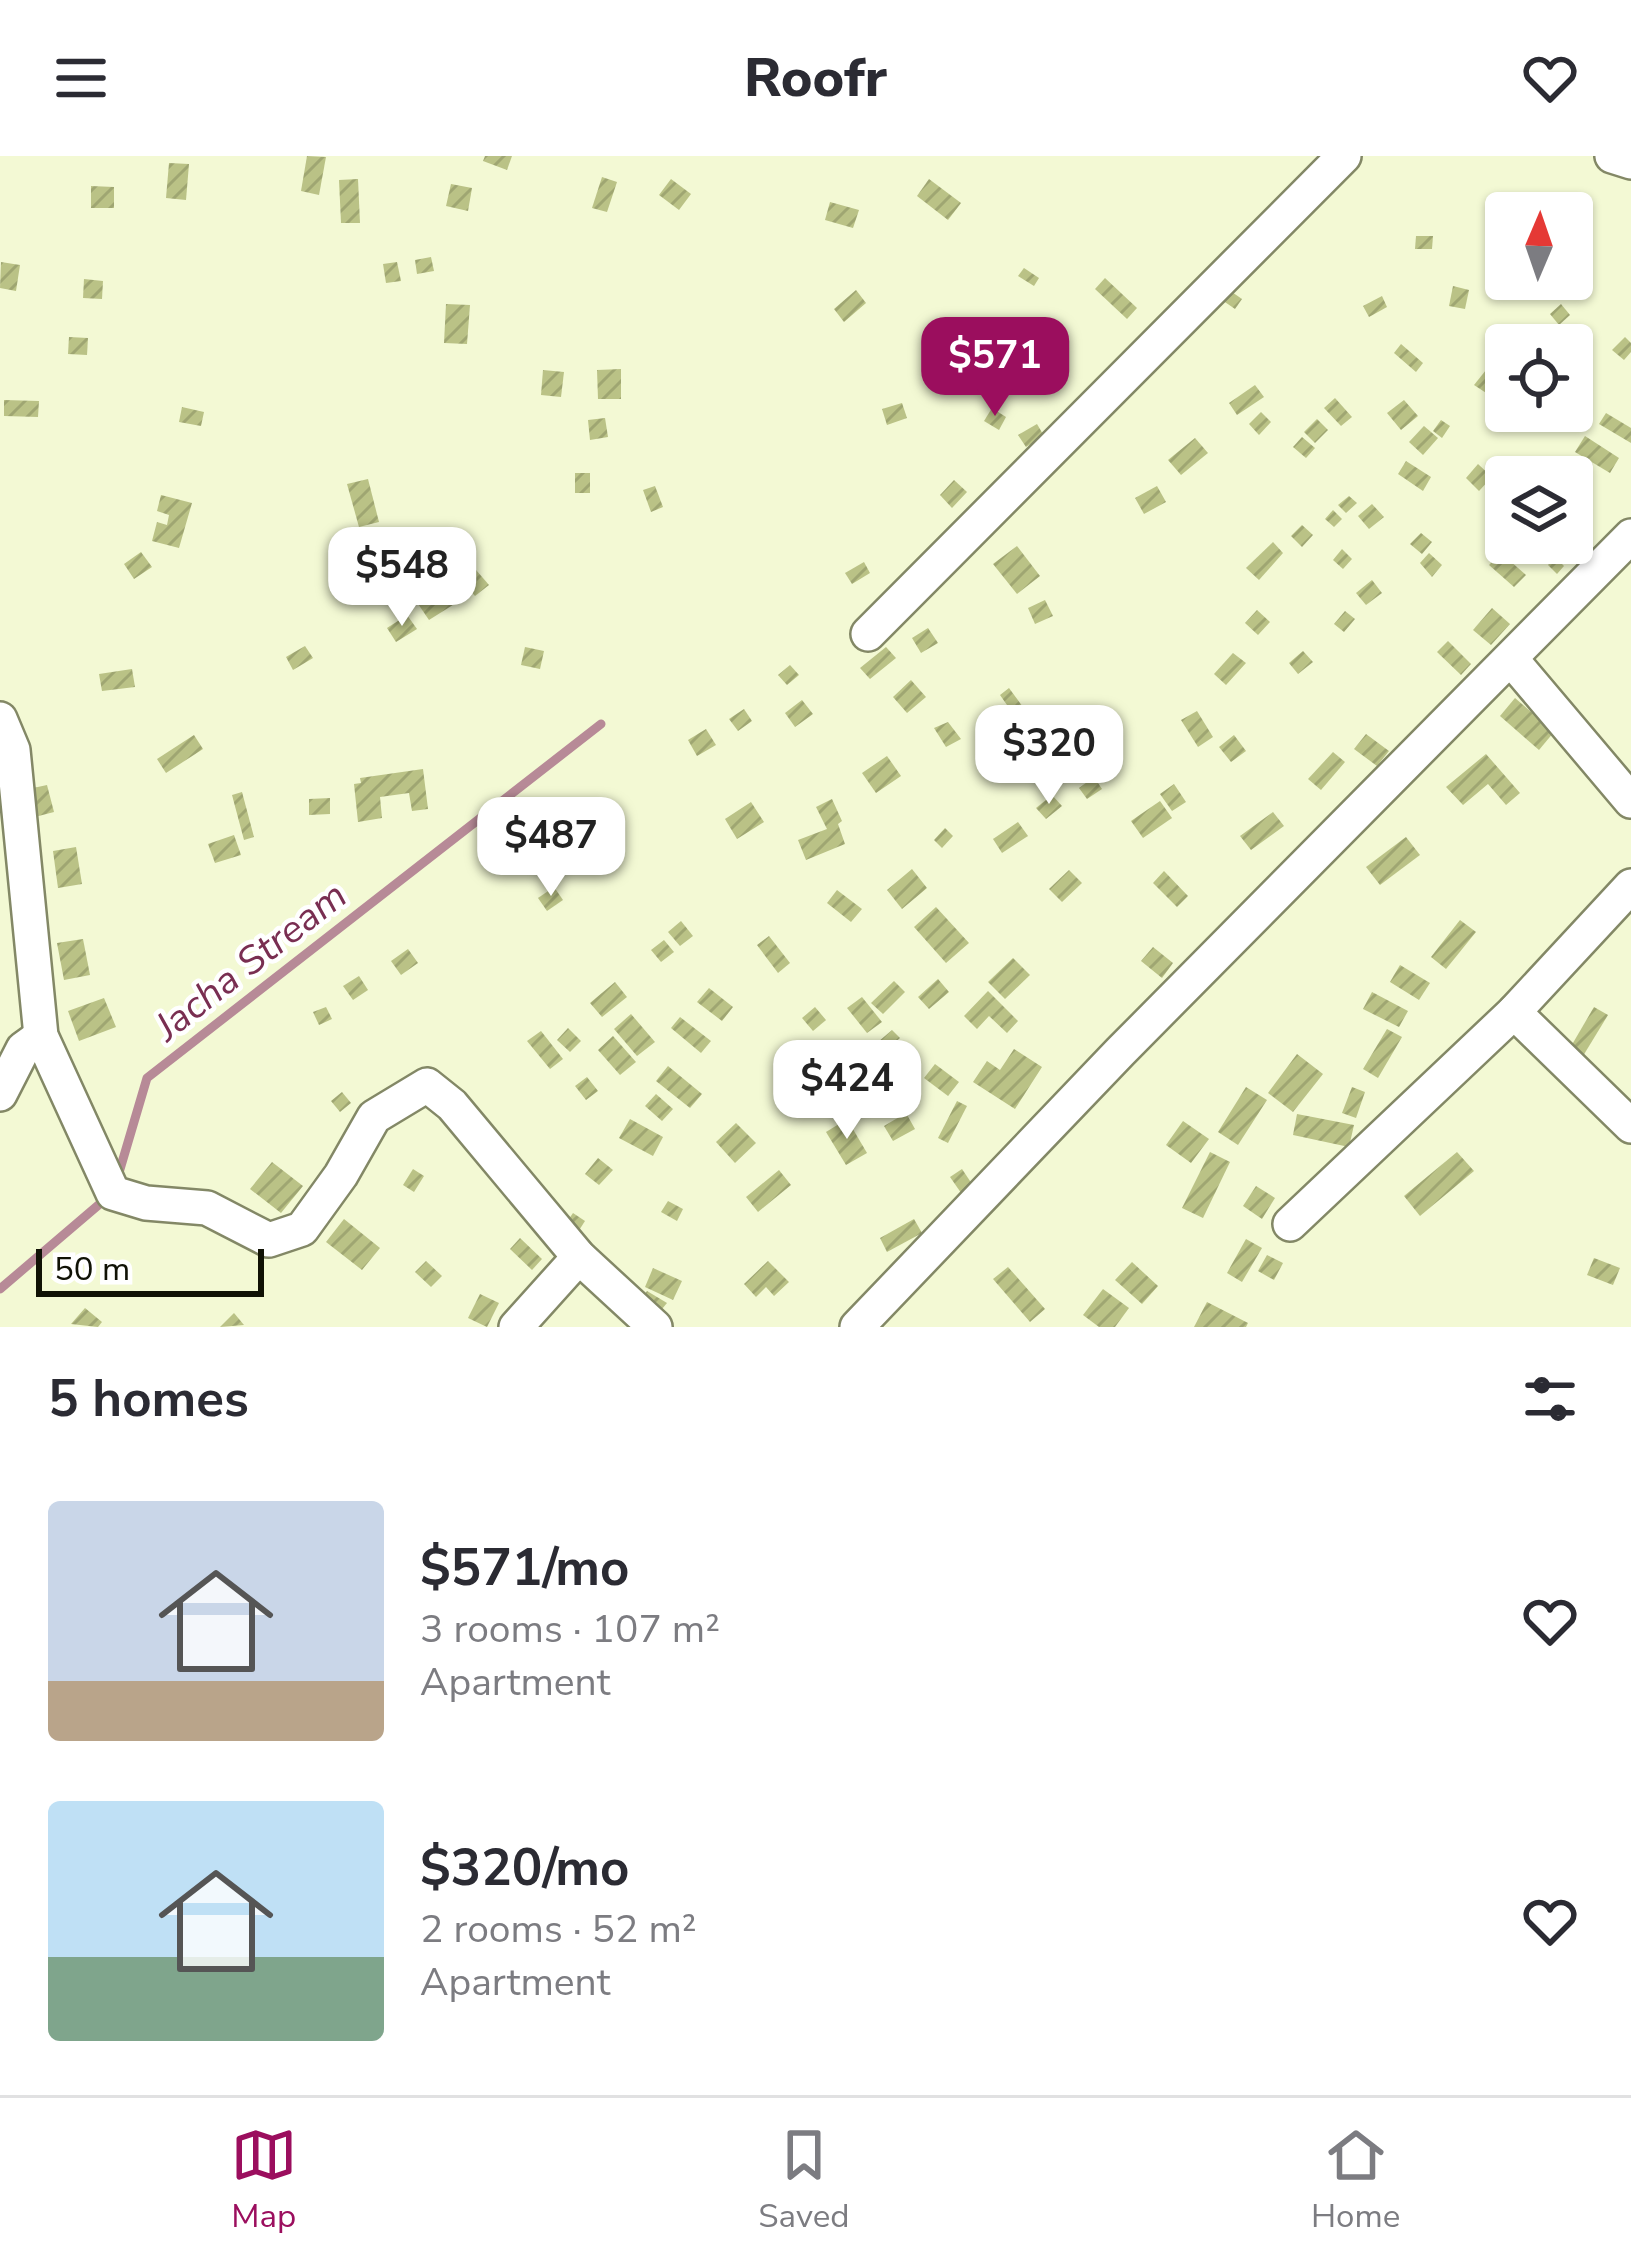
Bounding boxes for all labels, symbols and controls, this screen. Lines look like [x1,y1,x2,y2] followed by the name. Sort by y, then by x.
[744,41,887,115] text: Roofr
[48,45,114,111] icon: menu
[1517,45,1583,111] icon: heart
[1485,192,1593,300] north arrow
[1485,192,1593,564] map controls
[924,317,1066,419] pin: $571
[1485,324,1593,432] button: locate
[948,329,1042,382] text: $571
[1485,456,1593,564] button: layers
[331,527,473,629] pin: $548
[355,539,449,592] text: $548
[978,705,1120,807] pin: $320
[1002,717,1096,770] text: $320
[480,797,622,899] pin: $487
[504,809,598,862] text: $487
[142,869,358,1054] water label: Jacha Stream
[776,1040,918,1142] pin: $424
[800,1052,894,1105] text: $424
[36,1243,264,1296] scale bar
[54,1247,130,1292] text: 50 m
[48,1364,249,1434] text: 5 homes
[1517,1366,1583,1432] icon: filters
[420,1533,629,1603] text: $571/mo
[144,1549,288,1693] icon: home
[1517,1588,1583,1654] icon: heart
[420,1603,720,1656] text: 3 rooms · 107 m²
[420,1656,610,1709] text: Apartment
[420,1833,629,1903] text: $320/mo
[144,1849,288,1993] icon: home
[1517,1888,1583,1954] icon: heart
[420,1903,697,1956] text: 2 rooms · 52 m²
[420,1956,610,2009] text: Apartment
[231,2122,297,2239] tab: Map
[758,2122,849,2239] tab: Saved
[1311,2122,1400,2239] tab: Home

